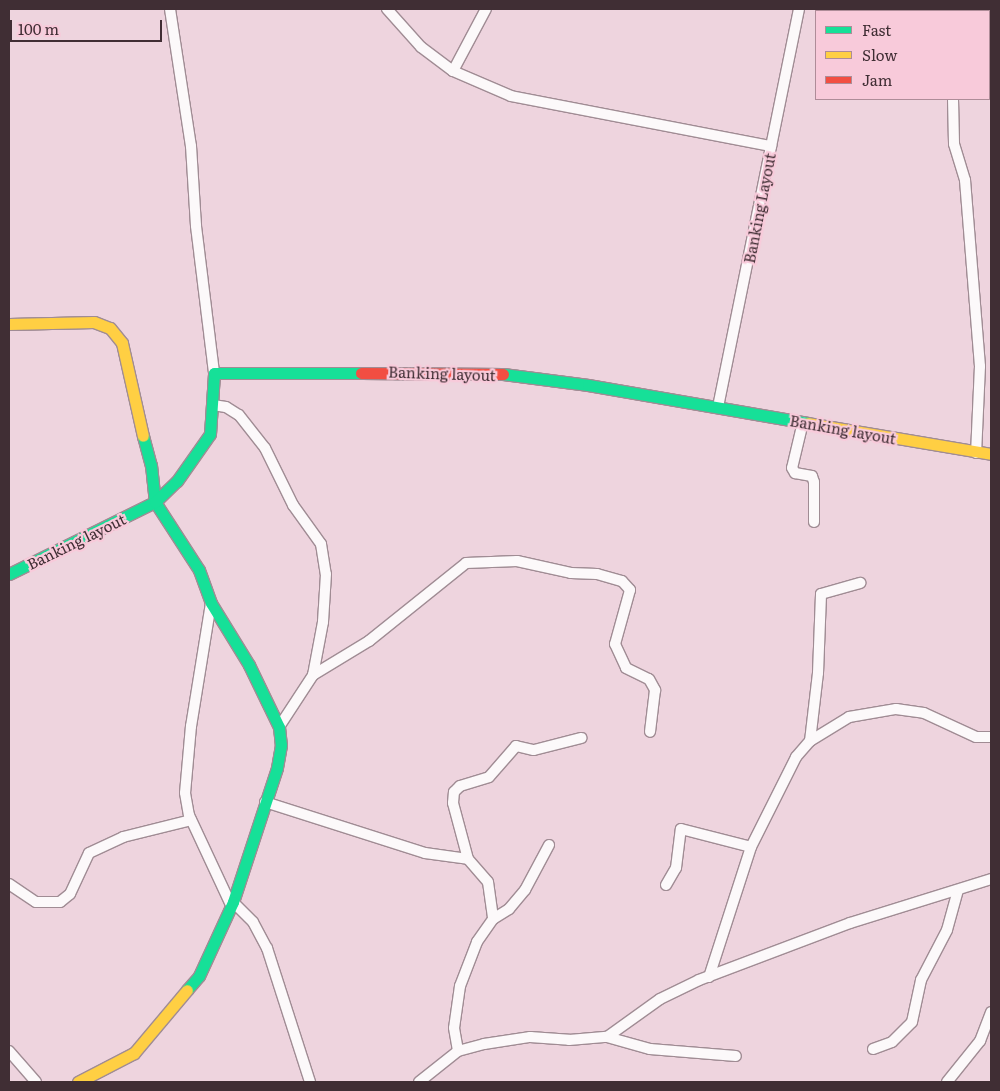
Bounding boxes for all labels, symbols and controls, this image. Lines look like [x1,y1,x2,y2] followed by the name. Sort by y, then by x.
[12,10,165,42] scale bar
[815,10,990,100] legend
[18,17,59,40] text: 100 m
[862,18,891,41] text: Fast
[862,43,897,66] text: Slow
[862,68,892,91] text: Jam
[739,151,779,265] street label: Banking Layout
[388,362,496,384] street label: Banking layout
[788,411,898,447] street label: Banking layout
[24,509,128,573] street label: Banking layout

